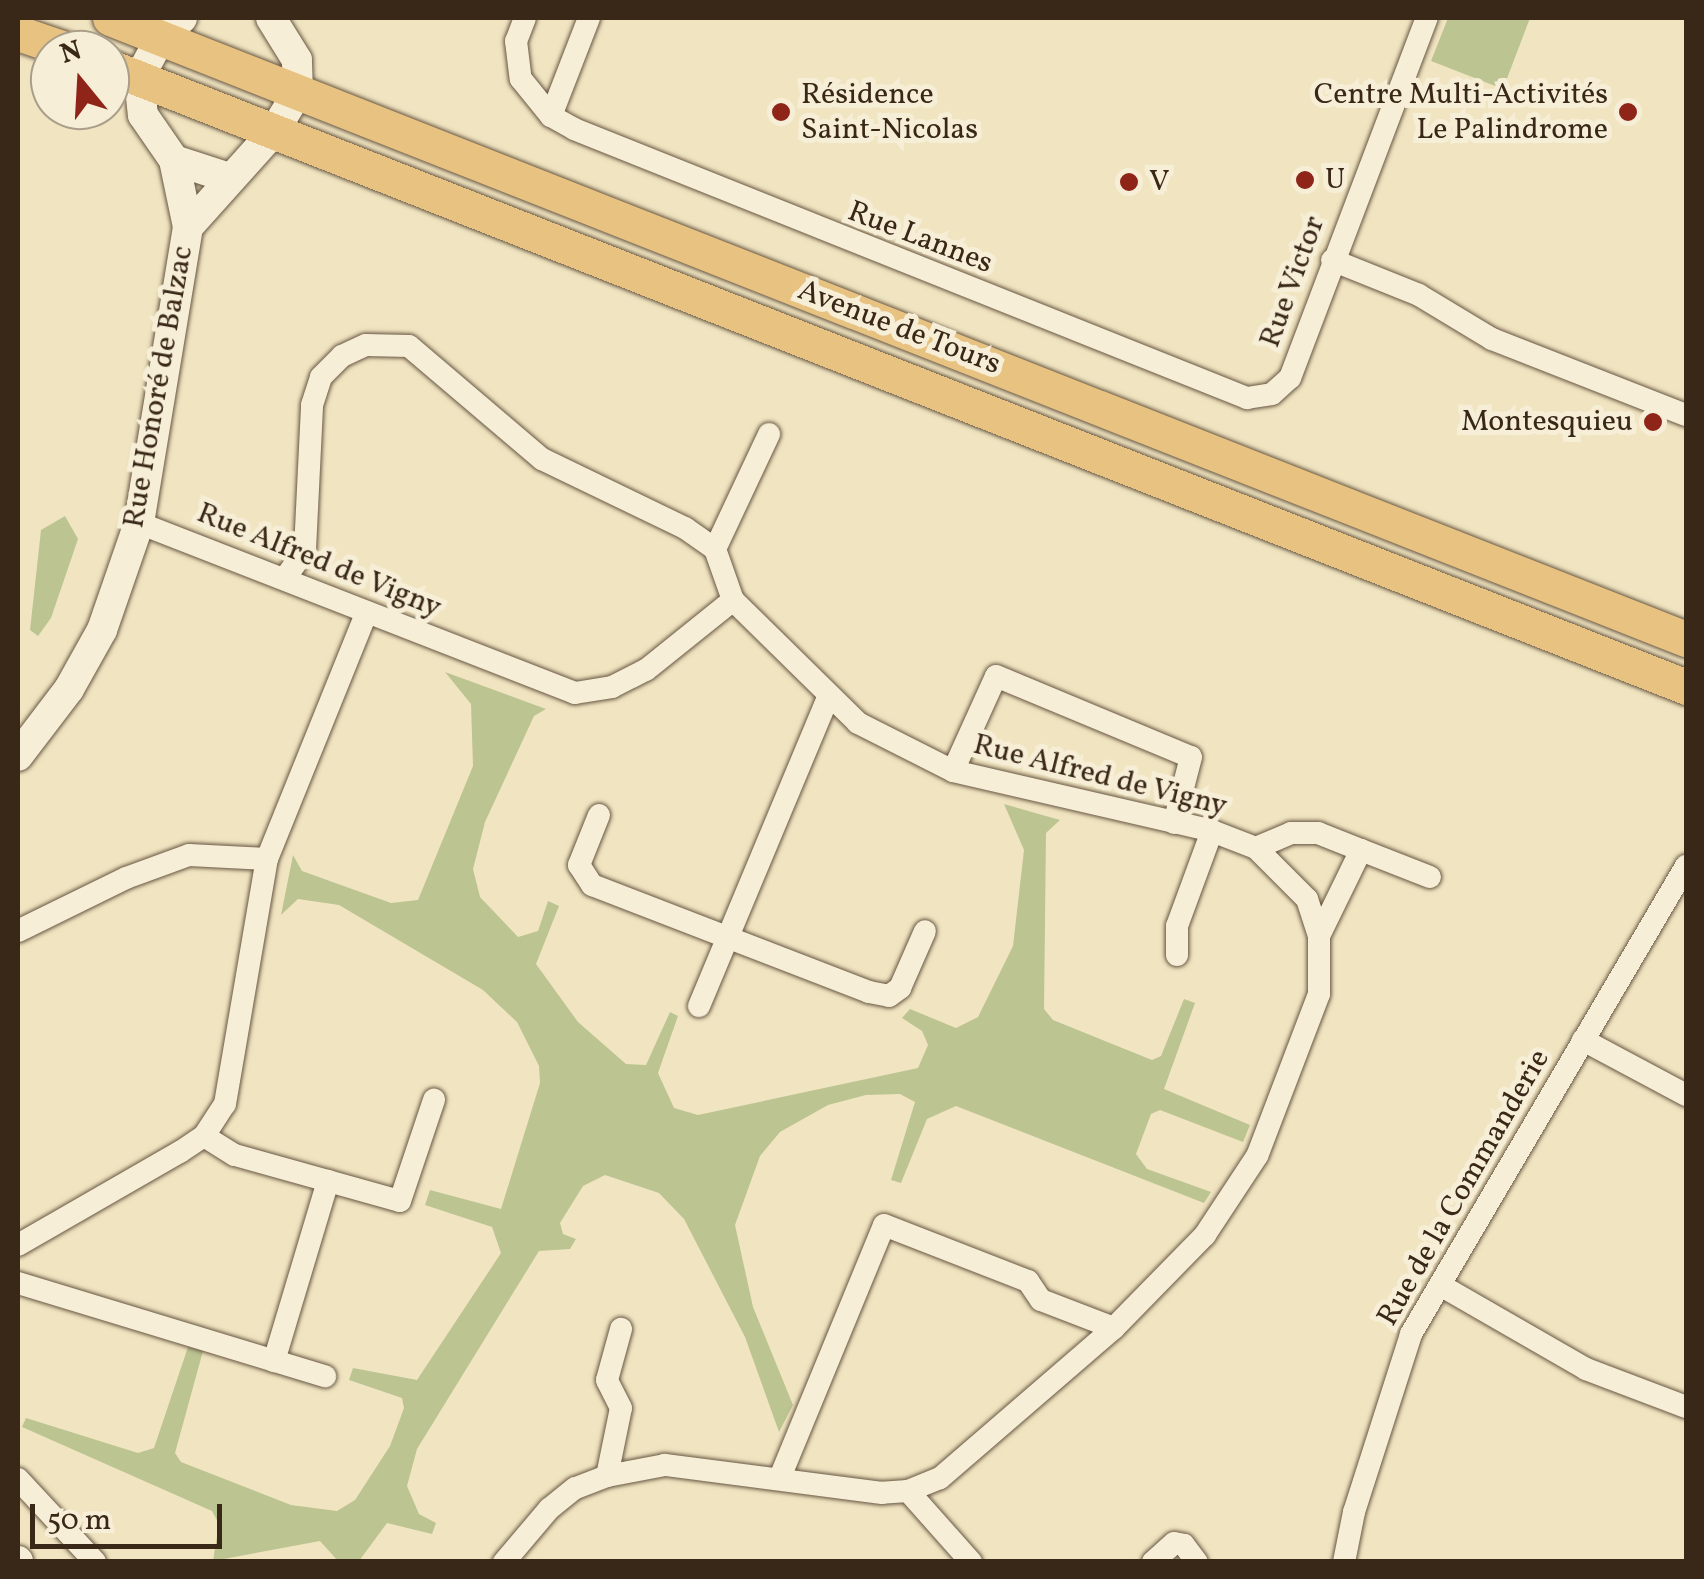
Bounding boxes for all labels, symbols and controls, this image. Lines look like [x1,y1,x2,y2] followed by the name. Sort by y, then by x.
[30,30,130,130] north arrow
[55,31,87,75] text: N
[801,77,978,148] place label: Résidence Saint-Nicolas
[1314,77,1608,148] place label: Centre Multi-Activités Le Palindrome
[770,101,792,123] marker: Résidence Saint-Nicolas
[1617,101,1639,123] marker: Centre Multi-Activités Le Palindrome
[1325,162,1345,198] place label: U
[1149,164,1170,200] place label: V
[1294,169,1316,191] marker: U
[1118,171,1140,193] marker: V
[842,194,998,282] street label: Rue Lannes
[1252,211,1334,353] street label: Rue Victor
[116,243,202,531] street label: Rue Honoré de Balzac
[792,273,1006,383] street label: Avenue de Tours
[1461,404,1633,440] place label: Montesquieu
[1642,411,1664,433] marker: Montesquieu
[191,495,447,627] street label: Rue Alfred de Vigny
[969,727,1231,825] street label: Rue Alfred de Vigny
[1370,1043,1558,1333] street label: Rue de la Commanderie
[35,1484,228,1546] scale bar
[47,1500,111,1542] text: 50 m

